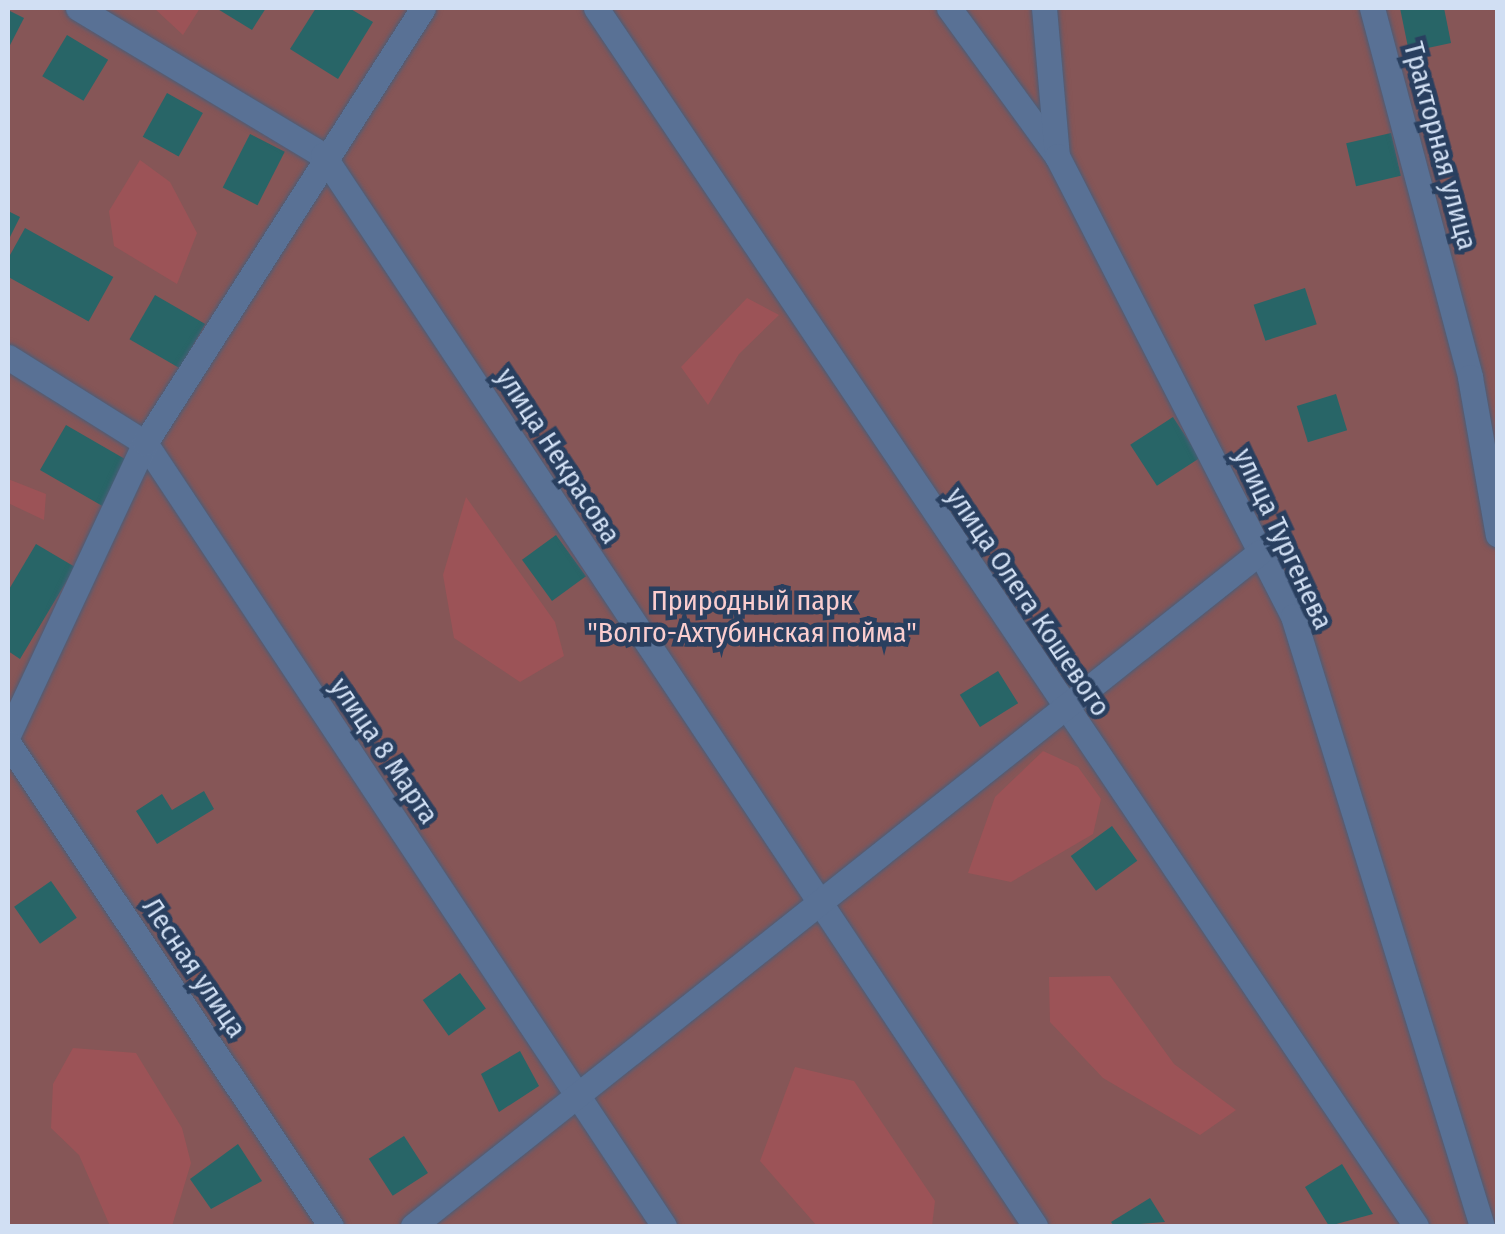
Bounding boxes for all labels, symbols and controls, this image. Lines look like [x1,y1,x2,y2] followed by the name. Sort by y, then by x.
[1396,38,1484,254] street label: Тракторная улица
[489,362,627,550] street label: улица Некрасова
[1226,443,1340,635] street label: улица Тургенева
[939,481,1117,723] street label: улица Олега Кошевого
[587,584,917,650] park label: Природный парк "Волго-Ахтубинская пойма"
[323,671,445,831] street label: улица 8 Марта
[135,892,253,1044] street label: Лесная улица

